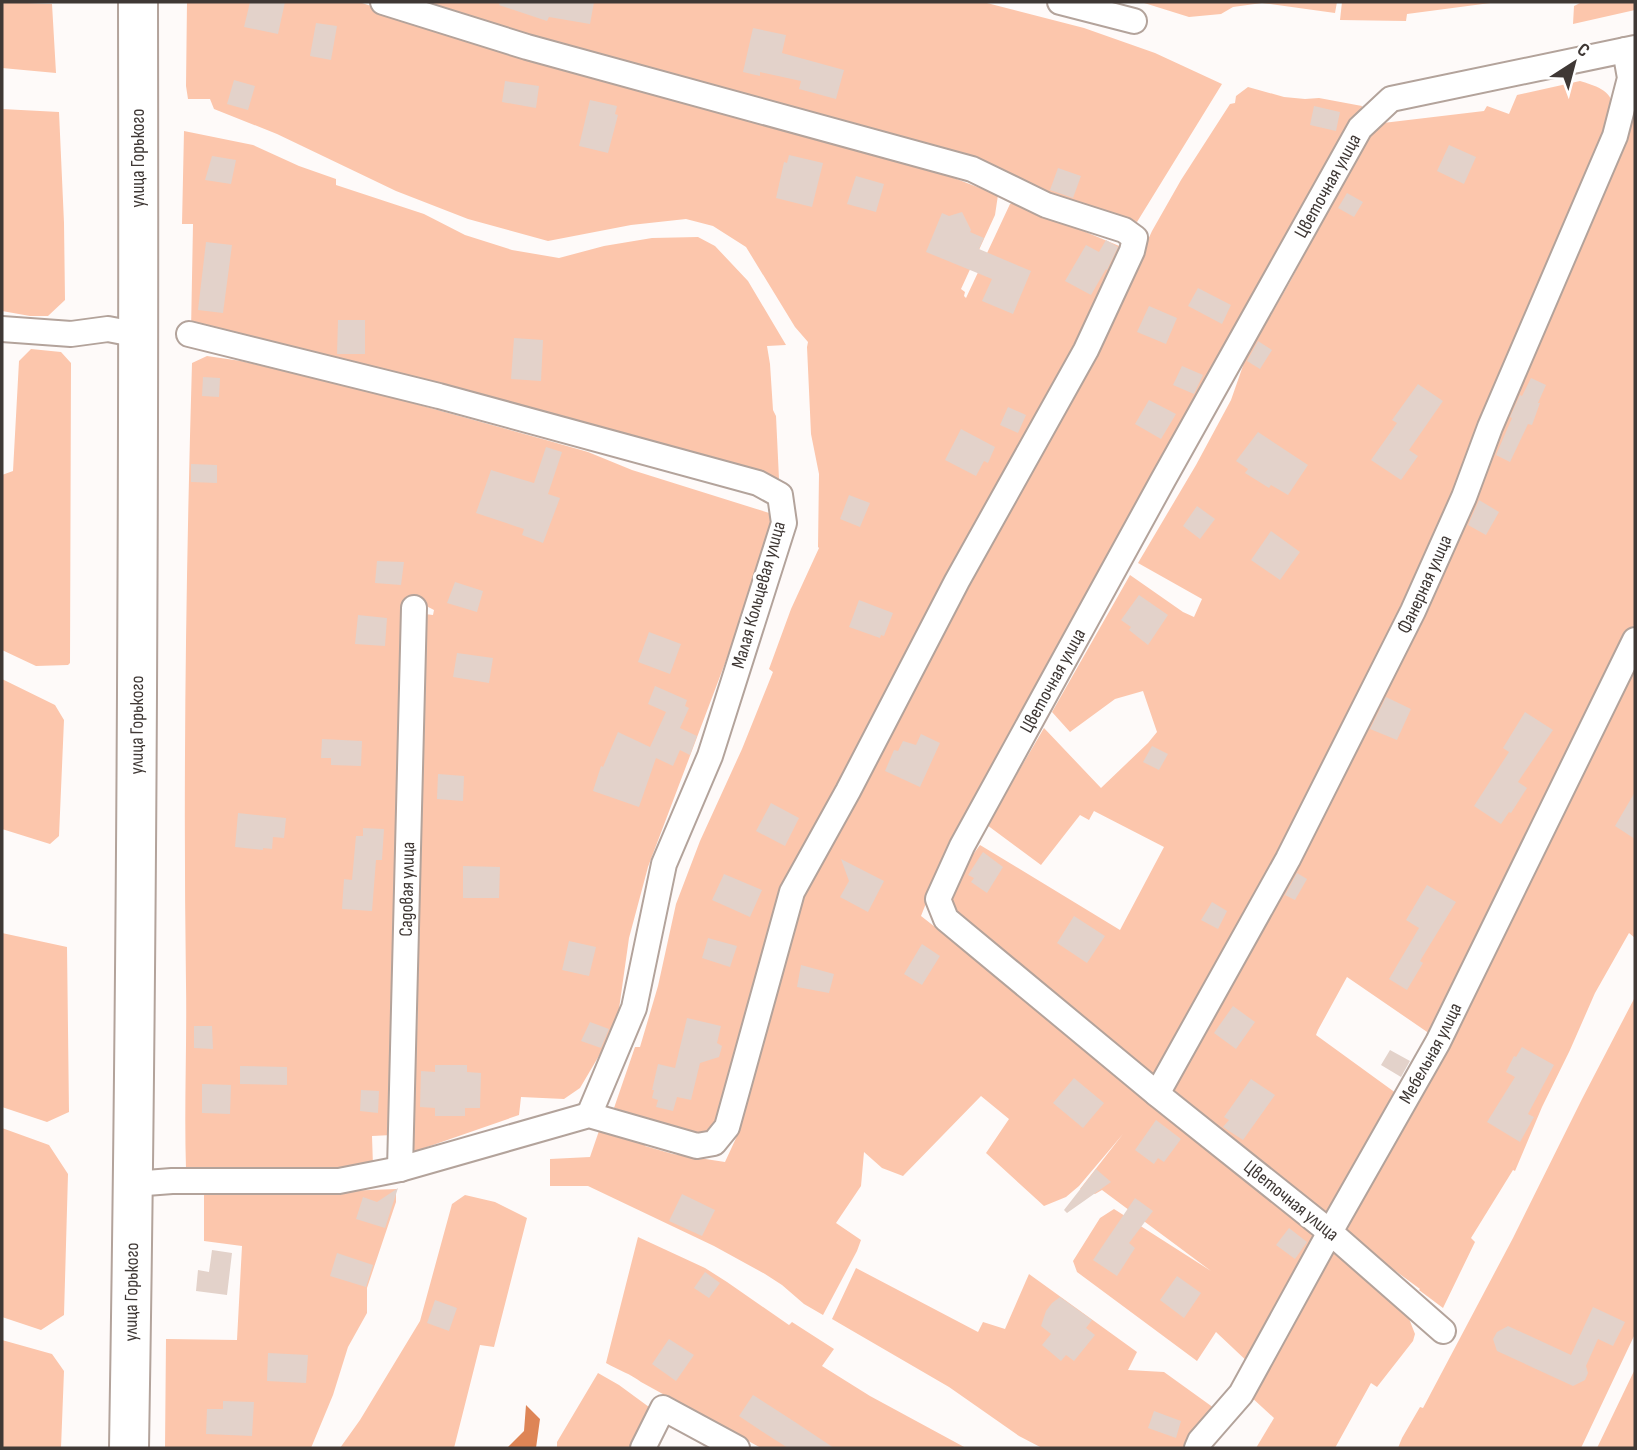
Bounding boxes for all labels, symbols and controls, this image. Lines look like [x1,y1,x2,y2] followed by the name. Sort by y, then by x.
[1539,28,1609,98] north arrow
[1572,38,1594,63] text: С
[127,109,150,207] street label: улица Горького
[1289,130,1366,242] street label: Цветочная улица
[727,519,791,671] street label: Малая Кольцевая улица
[1392,531,1457,637] street label: Фанерная улица
[1015,624,1091,737] street label: Цветочная улица
[125,676,149,775] street label: улица Горького
[394,841,420,937] street label: Садовая улица
[1394,999,1467,1108] street label: Мебельная улица
[1239,1156,1343,1246] street label: Цветочная улица
[119,1242,144,1342] street label: улица Горького

